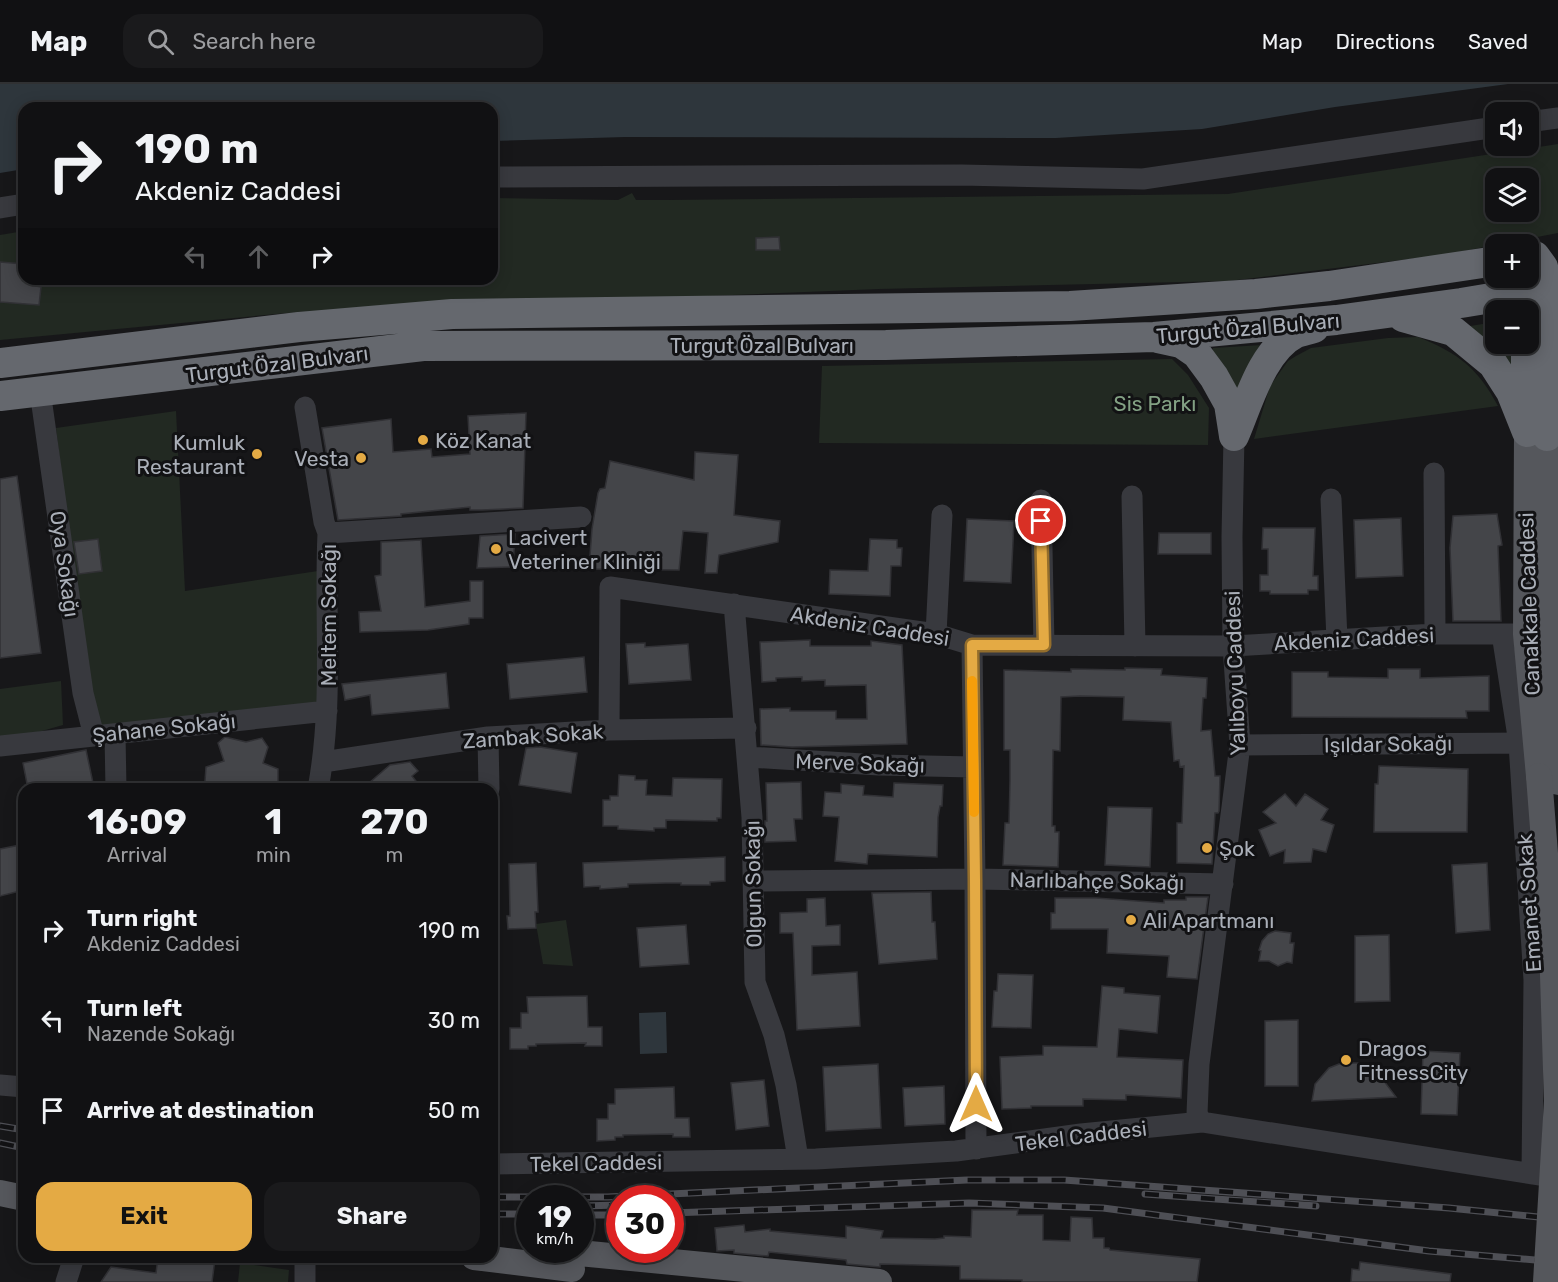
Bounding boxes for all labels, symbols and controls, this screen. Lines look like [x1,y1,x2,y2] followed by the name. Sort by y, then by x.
[123,14,543,68] search box
[30,25,87,58] text: Map
[144,25,177,58] icon: search
[192,28,316,55] text: Search here
[1262,29,1303,54] text: Map
[1336,29,1435,54] text: Directions
[1468,29,1528,54] text: Saved
[1485,102,1539,354] map controls
[1485,102,1539,156] button: sound
[135,124,259,174] text: 190 m
[36,126,114,204] icon: right
[1485,168,1539,222] button: layers
[135,175,341,207] text: Akdeniz Caddesi
[1485,234,1539,288] button: +
[179,240,212,273] icon: left
[242,240,275,273] icon: ahead
[305,240,338,273] icon: right
[1485,300,1539,354] button: −
[1155,308,1341,348] street label: Turgut Özal Bulvarı
[670,333,854,358] street label: Turgut Özal Bulvarı
[184,340,370,388] street label: Turgut Özal Bulvarı
[1114,391,1196,416] park label: Sis Parkı
[435,428,531,453] place label: Köz Kanat
[136,430,245,479] place label: Kumluk Restaurant
[416,433,430,447] marker: Köz Kanat
[294,446,349,471] place label: Vesta
[250,447,264,461] marker: Kumluk Restaurant
[354,451,368,465] marker: Vesta
[1015,495,1066,546] pin
[1024,504,1057,537] icon: arrive
[45,509,85,619] street label: Oya Sokağı
[1513,512,1545,696] street label: Canakkale Caddesi
[508,525,661,574] place label: Lacivert Veteriner Kliniği
[489,542,503,556] marker: Lacivert Veteriner Kliniği
[316,544,341,686] street label: Meltem Sokağı
[1220,590,1250,756] street label: Yalıboyu Caddesi
[789,601,951,651] street label: Akdeniz Caddesi
[1273,622,1435,656] street label: Akdeniz Caddesi
[91,708,237,748] street label: Şahane Sokağı
[462,719,604,753] street label: Zambak Sokak
[1324,730,1452,758] street label: Işıldar Sokağı
[795,748,925,778] street label: Merve Sokağı
[87,800,187,843] text: 16:09
[264,800,282,843] text: 1
[360,800,429,843] text: 270
[739,820,767,948] street label: Olgun Sokağı
[1512,833,1546,973] street label: Emanet Sokak
[1219,836,1255,861] place label: Şok
[1200,841,1214,855] marker: Şok
[107,843,167,867] text: Arrival
[256,843,291,867] text: min
[386,843,403,867] text: m
[1009,867,1185,895] street label: Narlıbahçe Sokağı
[87,905,197,932] text: Turn right
[1143,908,1274,933] place label: Ali Apartmanı
[1124,913,1138,927] marker: Ali Apartmanı
[36,914,69,947] icon: right
[419,917,480,944] text: 190 m
[87,932,240,956] text: Akdeniz Caddesi
[87,995,182,1022] text: Turn left
[36,1004,69,1037] icon: left
[428,1007,480,1034] text: 30 m
[87,1022,235,1046] text: Nazende Sokağı
[1358,1036,1469,1085] place label: Dragos FitnessCity
[1339,1053,1353,1067] marker: Dragos FitnessCity
[944,1072,1008,1136] position arrow
[36,1094,69,1127] icon: arrive
[87,1097,314,1124] text: Arrive at destination
[428,1097,480,1124] text: 50 m
[1014,1116,1148,1156] street label: Tekel Caddesi
[530,1149,662,1177] street label: Tekel Caddesi
[36,1182,252,1251] button: Exit
[264,1182,480,1251] button: Share
[606,1185,684,1263] speed limit sign: 30
[538,1199,572,1235] text: 19
[536,1230,574,1248] text: km/h

